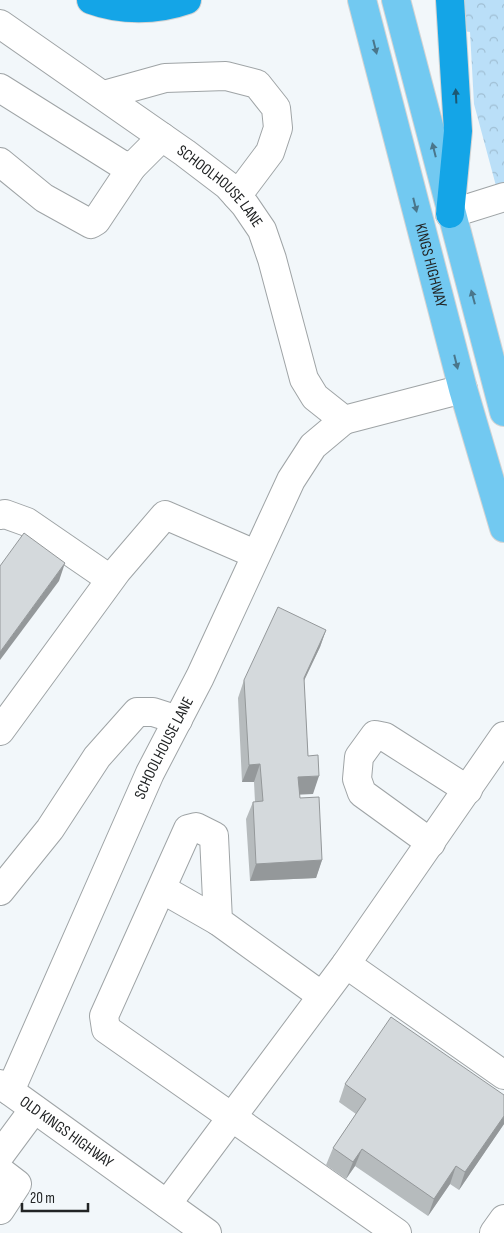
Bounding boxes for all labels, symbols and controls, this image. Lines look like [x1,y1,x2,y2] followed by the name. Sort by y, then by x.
[371,40,379,55] one-way arrow
[451,88,459,104] one-way arrow
[173,141,267,231] street label: SCHOOLHOUSE LANE
[430,142,438,157] one-way arrow
[411,197,419,212] one-way arrow
[411,221,451,310] street label: KINGS HIGHWAY
[469,290,477,305] one-way arrow
[452,354,460,369] one-way arrow
[130,694,198,802] street label: SCHOOLHOUSE LANE
[16,1092,117,1172] street label: OLD KINGS HIGHWAY
[22,1180,89,1212] scale bar
[30,1189,55,1208] text: 20 m

